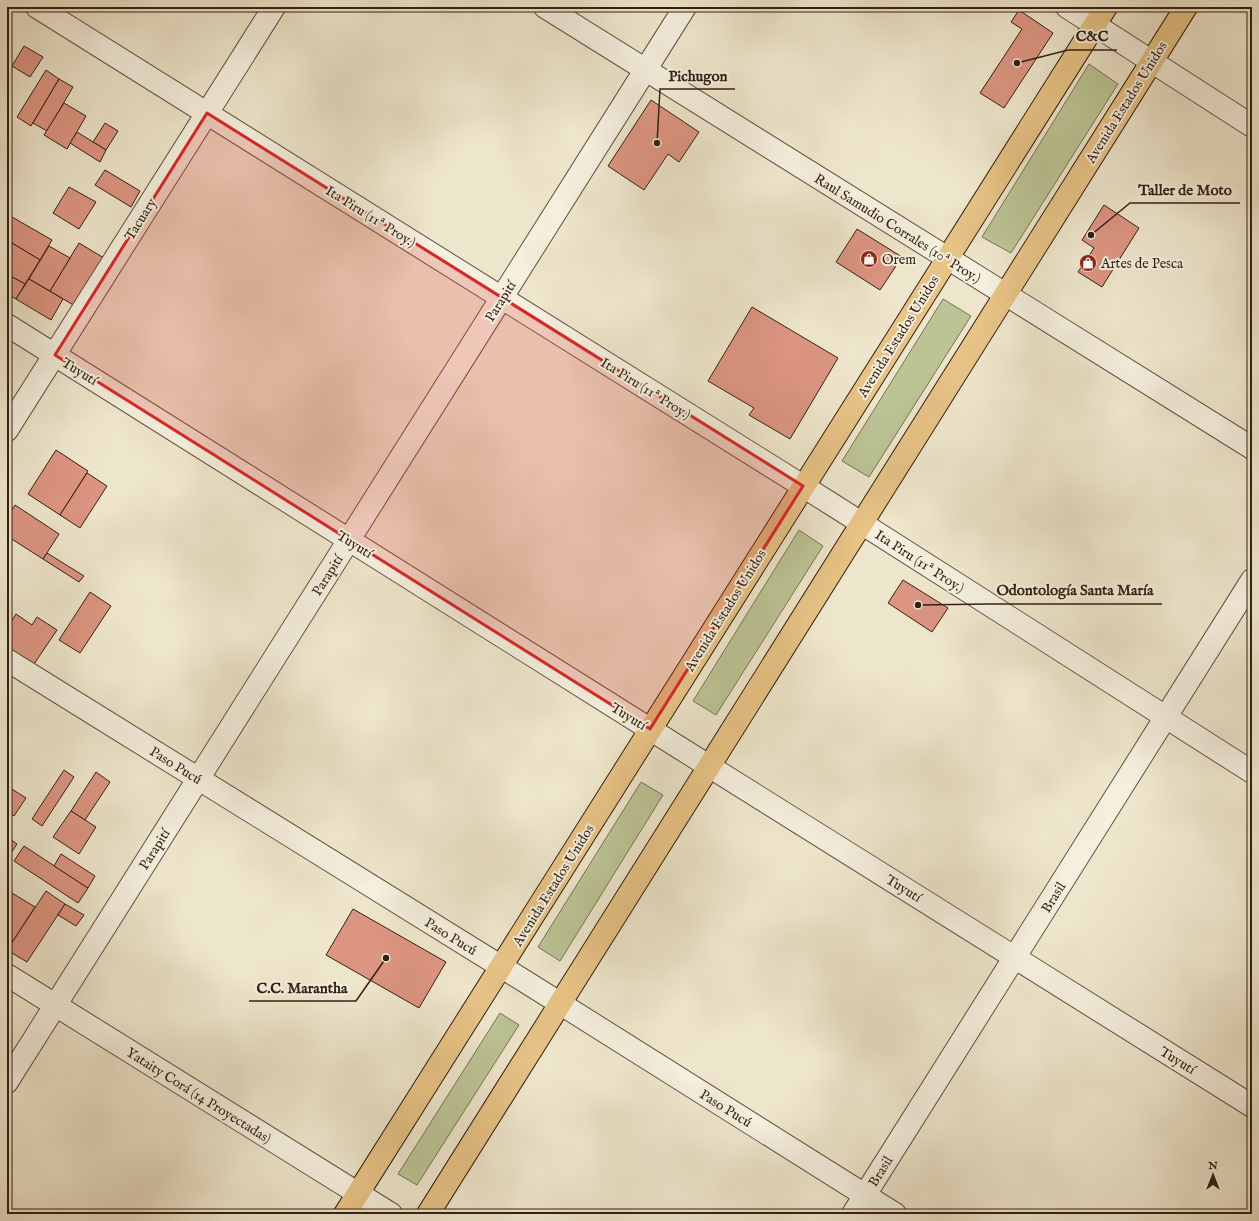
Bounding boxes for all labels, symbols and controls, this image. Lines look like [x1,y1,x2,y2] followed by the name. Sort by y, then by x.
[1068,23,1117,50] callout: C&C
[1076,27,1109,46] text: C&C
[1081,38,1172,168] street label: Avenida Estados Unidos
[660,62,735,89] callout: Pichugon
[669,67,727,86] text: Pichugon
[811,170,984,288] street label: Raul Samudio Corrales (10ª Proy.)
[1130,176,1240,203] callout: Taller de Moto
[1137,181,1232,200] text: Taller de Moto
[322,182,419,252] street label: Ita Piru (11ª Proy.)
[121,195,161,244] street label: Tacuary
[859,249,879,269] shop icon: Orem
[882,251,916,269] place label: Orem
[1078,253,1098,273] shop icon: Artes de Pesca
[1100,255,1184,273] place label: Artes de Pesca
[853,272,944,402] street label: Avenida Estados Unidos
[481,277,521,325] street label: Parapití
[58,354,102,390] street label: Tuyutí
[597,354,694,424] street label: Ita Piru (11ª Proy.)
[871,526,968,597] street label: Ita Piru (11ª Proy.)
[333,527,377,563] street label: Tuyutí
[680,546,771,676] street label: Avenida Estados Unidos
[308,551,348,599] street label: Parapití
[989,577,1162,604] callout: Odontología Santa María
[996,581,1154,600] text: Odontología Santa María
[607,699,651,735] street label: Tuyutí
[146,743,205,789] street label: Paso Pucú
[508,821,599,951] street label: Avenida Estados Unidos
[135,825,175,873] street label: Parapití
[882,871,926,907] street label: Tuyutí
[1037,879,1070,916] street label: Brasil
[421,914,480,960] street label: Paso Pucú
[249,974,356,1001] callout: C.C. Marantha
[257,979,348,998] text: C.C. Marantha
[1156,1043,1200,1079] street label: Tuyutí
[123,1044,274,1148] street label: Yataity Corá (14 Proyectadas)
[696,1086,755,1132] street label: Paso Pucú
[864,1153,897,1190] street label: Brasil
[1193,1155,1233,1195] north arrow
[1207,1159,1218,1173] text: N

